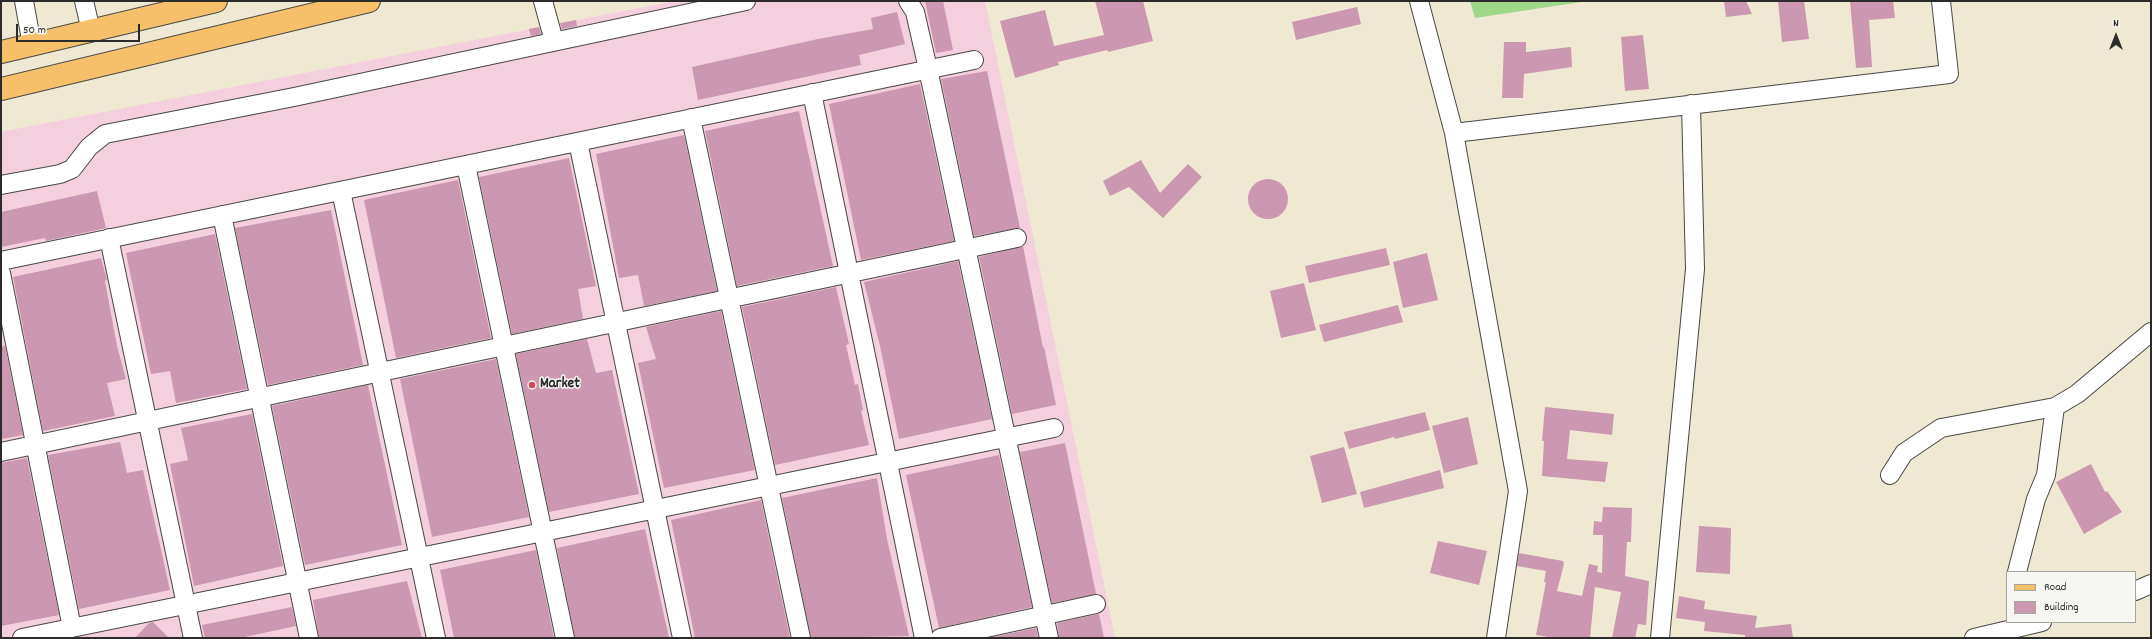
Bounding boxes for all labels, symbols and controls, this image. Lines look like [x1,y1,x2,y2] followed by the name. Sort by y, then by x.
[18,16,142,42] scale bar
[2096,16,2136,56] north arrow
[2113,16,2119,32] text: N
[23,22,46,39] text: 50 m
[540,376,580,394] place label: Market
[527,380,537,390] marker: Market
[2006,571,2136,623] legend
[2044,579,2066,596] text: Road
[2044,599,2079,616] text: Building

